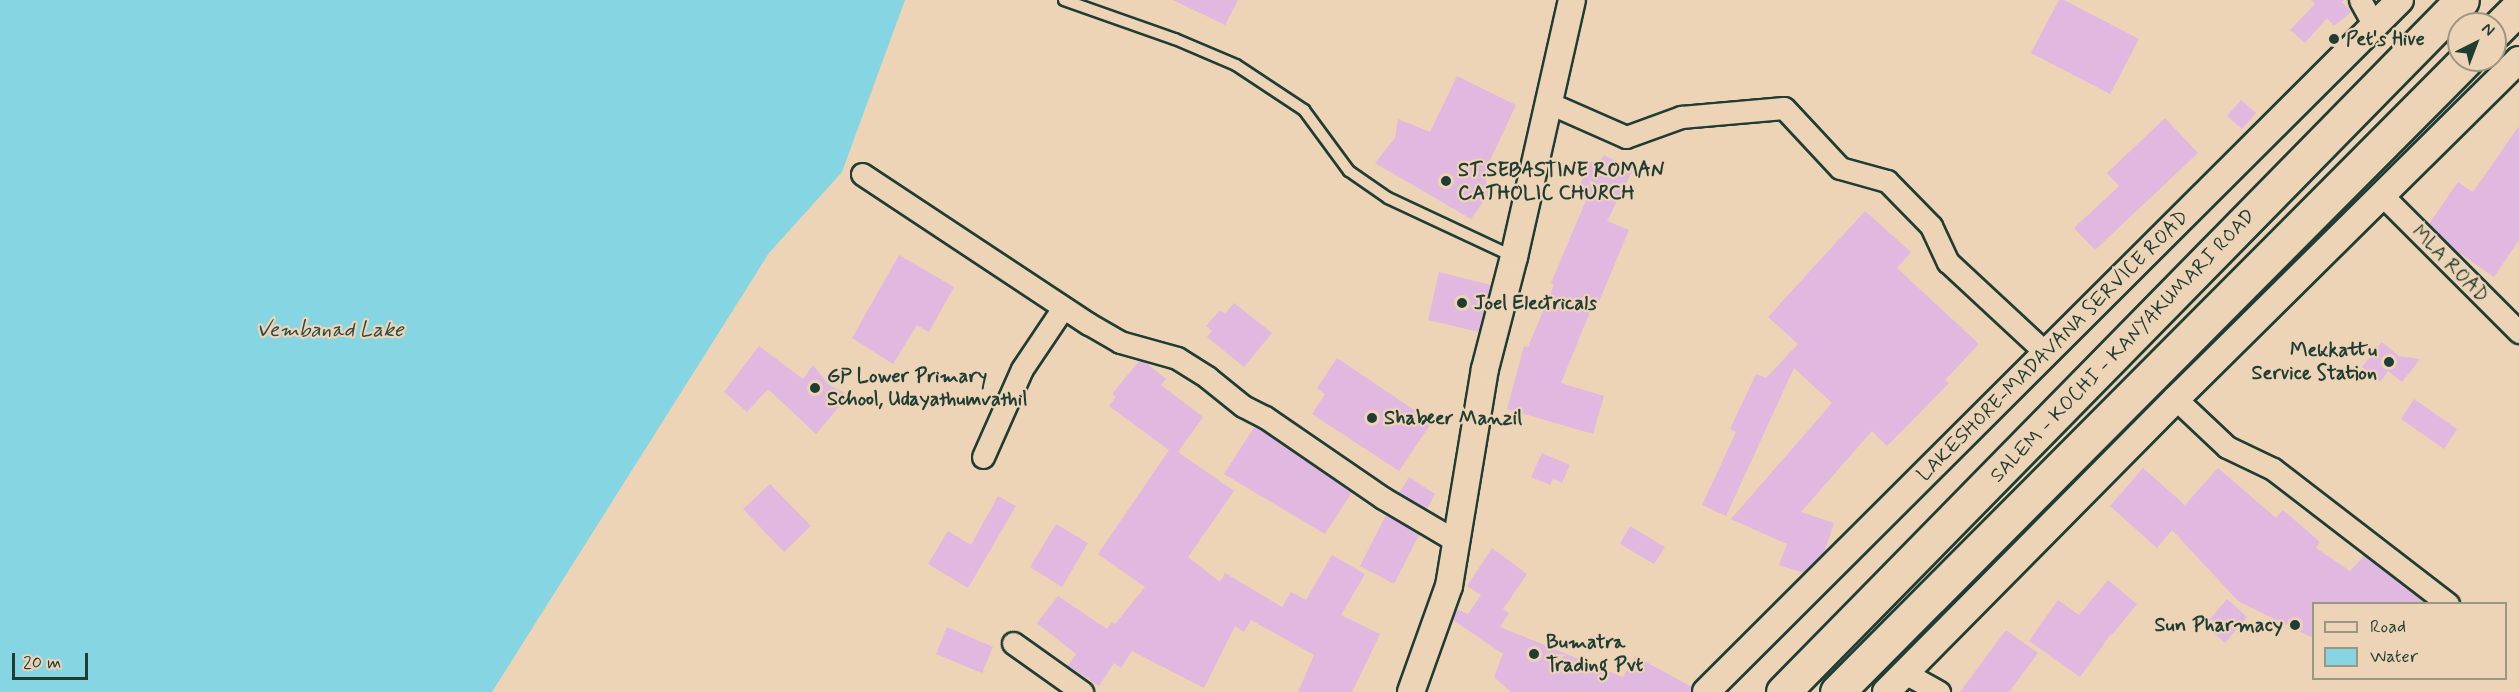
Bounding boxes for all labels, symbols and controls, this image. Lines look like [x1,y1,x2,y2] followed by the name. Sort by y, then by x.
[2447,12,2507,72] north arrow
[2477,18,2499,41] text: N
[2346,27,2428,51] place label: Pet's Hive
[2327,32,2341,46] marker: Pet's Hive
[1458,158,1663,205] place label: ST.SEBASTINE ROMAN CATHOLIC CHURCH
[1439,174,1453,188] marker: ST.SEBASTINE ROMAN CATHOLIC CHURCH
[1911,204,2195,488] street label: LAKESHORE-MADAVANA SERVICE ROAD
[1985,204,2261,488] street label: SALEM - KOCHI - KANYAKUMARI ROAD
[2407,221,2493,307] street label: MLA ROAD
[1474,291,1598,315] place label: Joel Electricals
[1455,296,1469,310] marker: Joel Electricals
[256,317,404,343] water label: Vembanad Lake
[2253,338,2377,385] place label: Mekkattu Service Station
[2382,355,2396,369] marker: Mekkattu Service Station
[827,365,1031,412] place label: GP Lower Primary School, Udayathumvathil
[808,381,822,395] marker: GP Lower Primary School, Udayathumvathil
[1384,406,1518,430] place label: Shabeer Manzil
[1365,411,1379,425] marker: Shabeer Manzil
[2312,602,2507,680] legend
[2160,613,2283,637] place label: Sun Pharmacy
[2370,615,2406,639] text: Road
[2288,618,2302,632] marker: Sun Pharmacy
[1546,630,1645,677] place label: Bumatra Trading Pvt
[15,641,92,679] scale bar
[2370,645,2418,669] text: Water
[1527,647,1541,661] marker: Bumatra Trading Pvt
[23,651,61,675] text: 20 m

